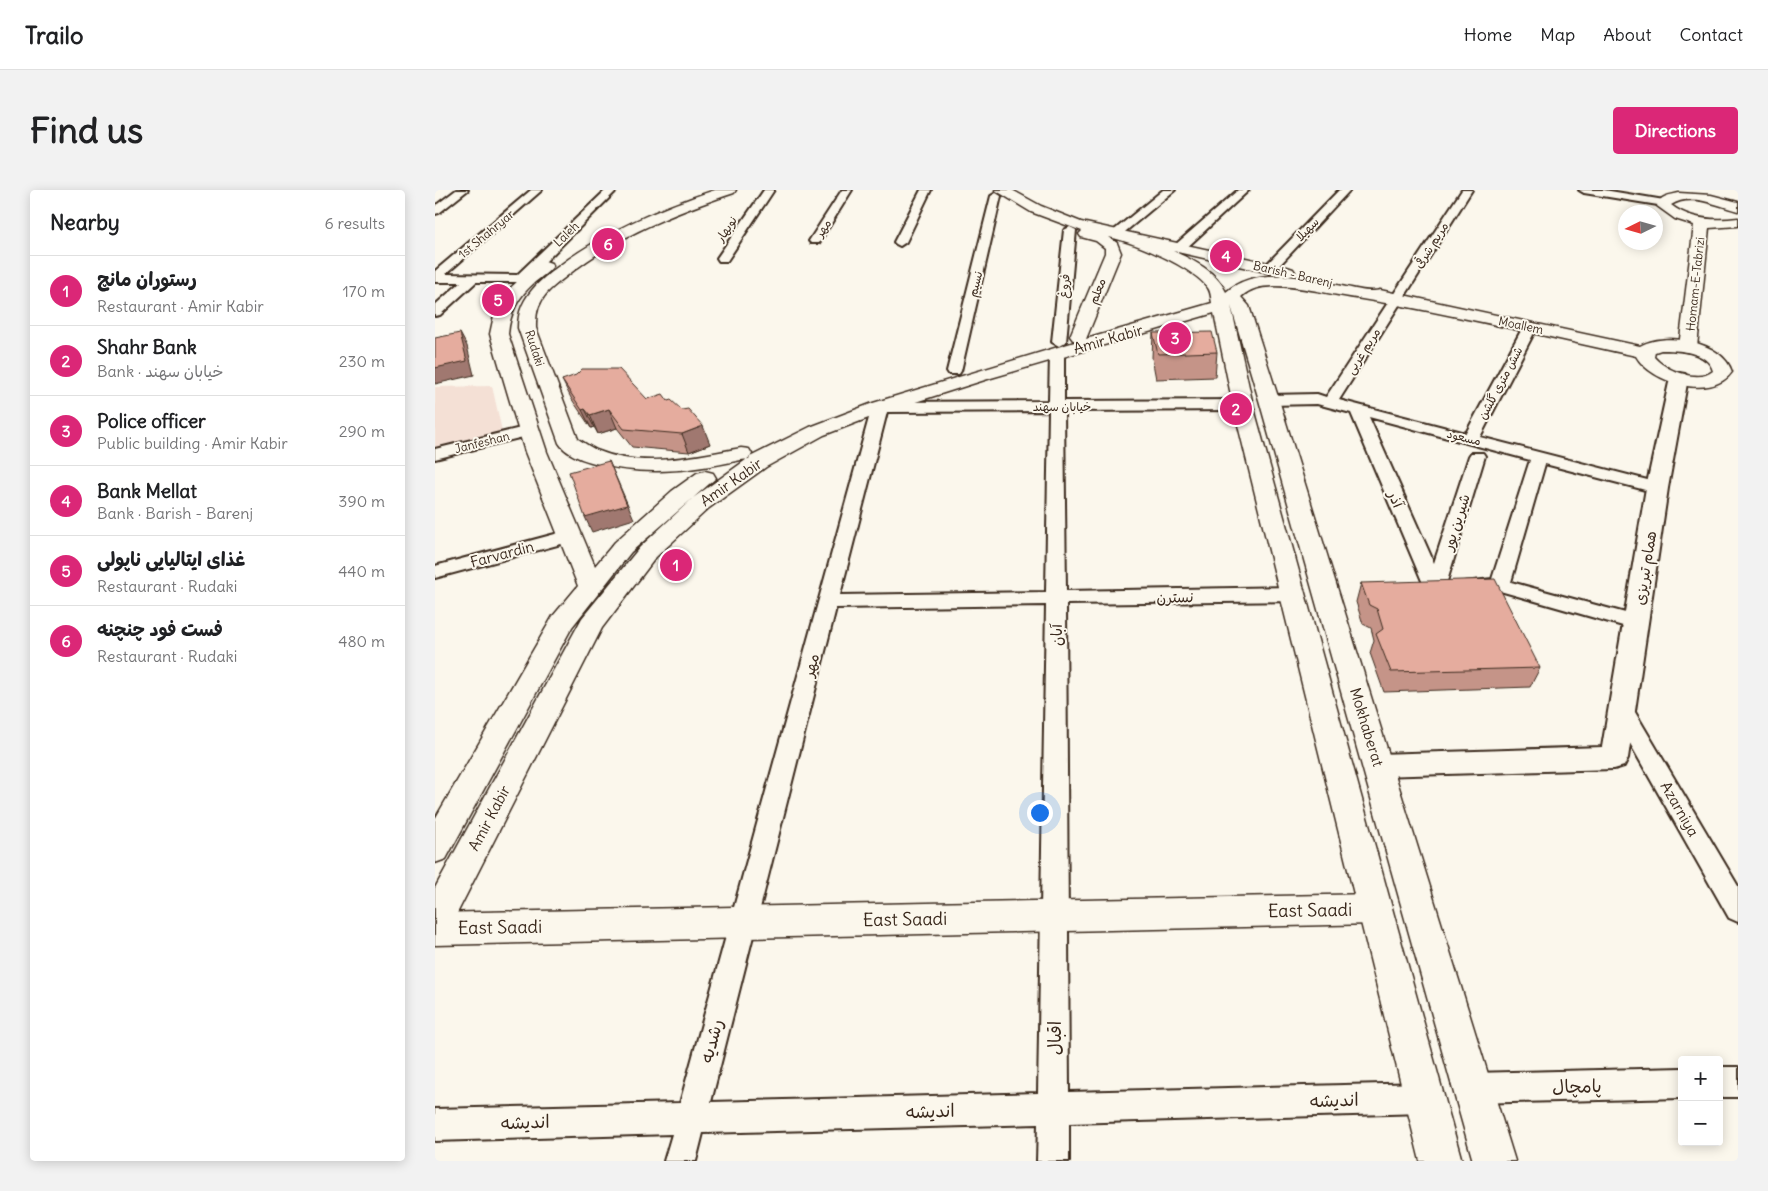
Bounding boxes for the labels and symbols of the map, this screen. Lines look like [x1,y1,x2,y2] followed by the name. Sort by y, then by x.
[1618,205,1663,250] north arrow
[455,206,517,262] street label: 1st Shahryar
[711,213,741,246] street label: نوبهار
[1292,214,1322,244] street label: سهیلا
[811,216,834,241] street label: مهر
[550,218,582,250] street label: Laleh
[1411,219,1453,272] street label: مریم شرقی
[592,225,624,263] pin: 6
[1683,236,1707,332] street label: Homam-E-Tabrizi
[1210,237,1242,275] pin: 4
[1252,258,1334,290] street label: Barish - Barenj
[965,269,987,299] street label: نسیم
[1055,273,1075,299] street label: فروغ
[1085,276,1111,307] street label: معلم
[482,281,514,319] pin: 5
[1497,313,1545,337] street label: Moallem
[1159,319,1191,357] pin: 3
[1071,320,1145,358] street label: Amir Kabir
[1343,325,1385,378] street label: مریم غربی
[522,328,548,368] street label: Rudaki
[1475,344,1525,422] street label: شش متری گلشن
[1220,390,1252,428] pin: 2
[1033,399,1091,415] street label: خیابان سهند
[1445,426,1483,449] street label: مسعود
[453,428,511,456] street label: Janfeshan
[696,454,766,510] street label: Amir Kabir
[1384,487,1409,512] street label: آذر
[1438,491,1475,554] street label: شیرین پور
[1630,530,1662,607] street label: همام تبریزی
[468,536,536,572] street label: Farvardin
[660,546,692,584] pin: 1
[1156,587,1194,607] street label: نسترن
[1047,623,1066,646] street label: آبان
[798,651,823,680] street label: مهر
[1346,685,1388,769] street label: Mokhaberat
[1657,778,1704,840] street label: Azarniya
[464,782,514,854] street label: Amir Kabir
[1027,800,1053,826] your location
[1268,898,1352,922] street label: East Saadi
[863,907,947,931] street label: East Saadi
[458,915,542,939] street label: East Saadi
[694,1016,728,1066] street label: رشدیه
[1043,1021,1066,1055] street label: اقبال
[1552,1074,1602,1099] street label: پامچال
[1309,1088,1359,1112] street label: اندیشه
[905,1099,955,1123] street label: اندیشه
[500,1110,550,1134] street label: اندیشه

